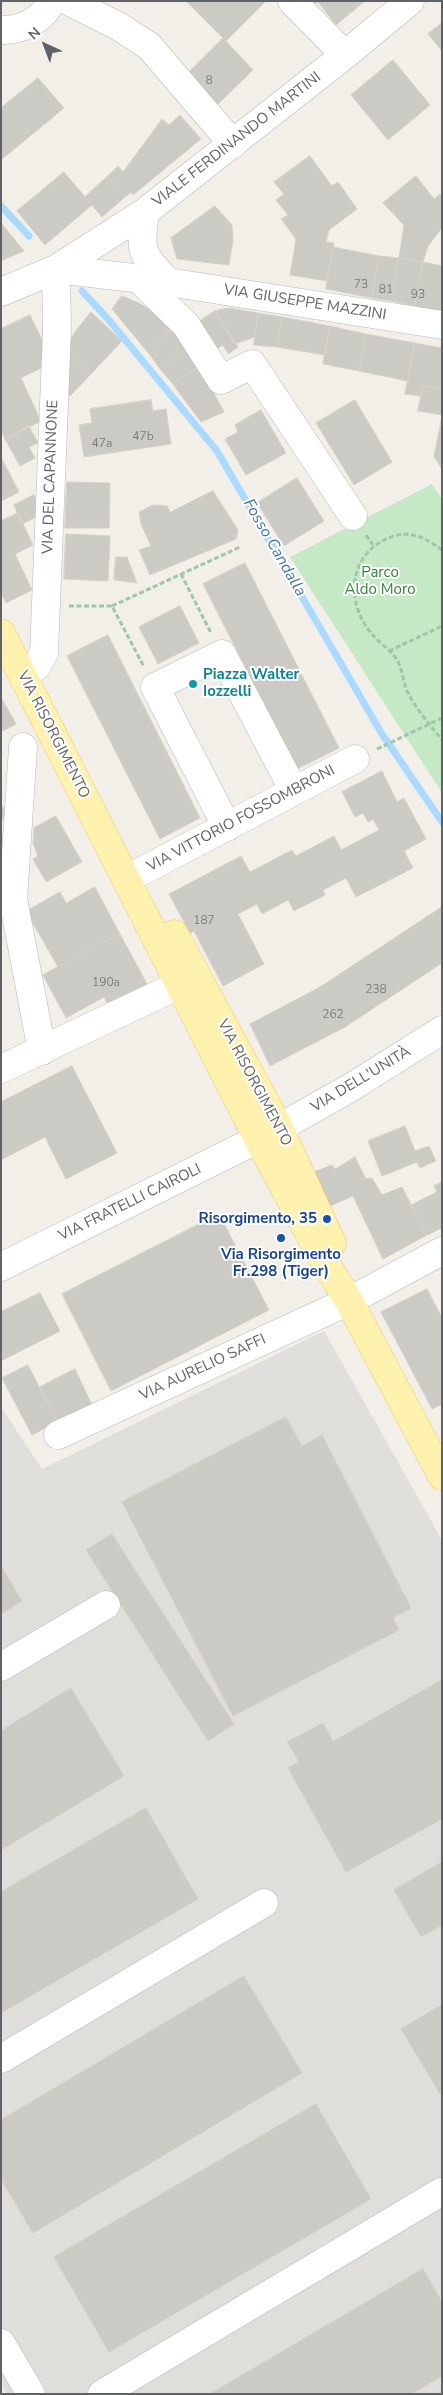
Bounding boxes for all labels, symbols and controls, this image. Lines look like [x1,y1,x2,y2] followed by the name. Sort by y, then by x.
[20,20,70,70] north arrow
[24,23,45,44] text: N
[149,69,325,211] street label: VIALE FERDINANDO MARTINI
[205,74,213,88] house number: 8
[354,278,368,292] house number: 73
[222,281,388,325] street label: VIA GIUSEPPE MAZZINI
[379,283,393,297] house number: 81
[411,288,425,302] house number: 93
[39,399,63,555] street label: VIA DEL CAPANNONE
[132,430,154,444] house number: 47b
[92,437,112,451] house number: 47a
[238,496,310,600] water label: Fosso Candalla
[344,564,416,599] park label: Parco Aldo Moro
[203,666,299,701] place label: Piazza Walter Iozzelli
[13,668,93,802] street label: VIA RISORGIMENTO
[187,678,199,690] marker: Piazza Walter Iozzelli
[144,762,338,876] street label: VIA VITTORIO FOSSOMBRONI
[193,914,215,928] house number: 187
[92,976,120,990] house number: 190a
[365,983,387,997] house number: 238
[322,1008,344,1022] house number: 262
[213,1017,295,1149] street label: VIA RISORGIMENTO
[308,1043,414,1117] street label: VIA DELL'UNITÀ
[56,1161,204,1245] street label: VIA FRATELLI CAIROLI
[198,1210,317,1228] place label: Risorgimento, 35
[321,1213,333,1225] marker: Risorgimento, 35
[275,1232,287,1244] marker: Via Risorgimento Fr.298 (Tiger)
[221,1246,341,1281] place label: Via Risorgimento Fr.298 (Tiger)
[137,1331,269,1405] street label: VIA AURELIO SAFFI

